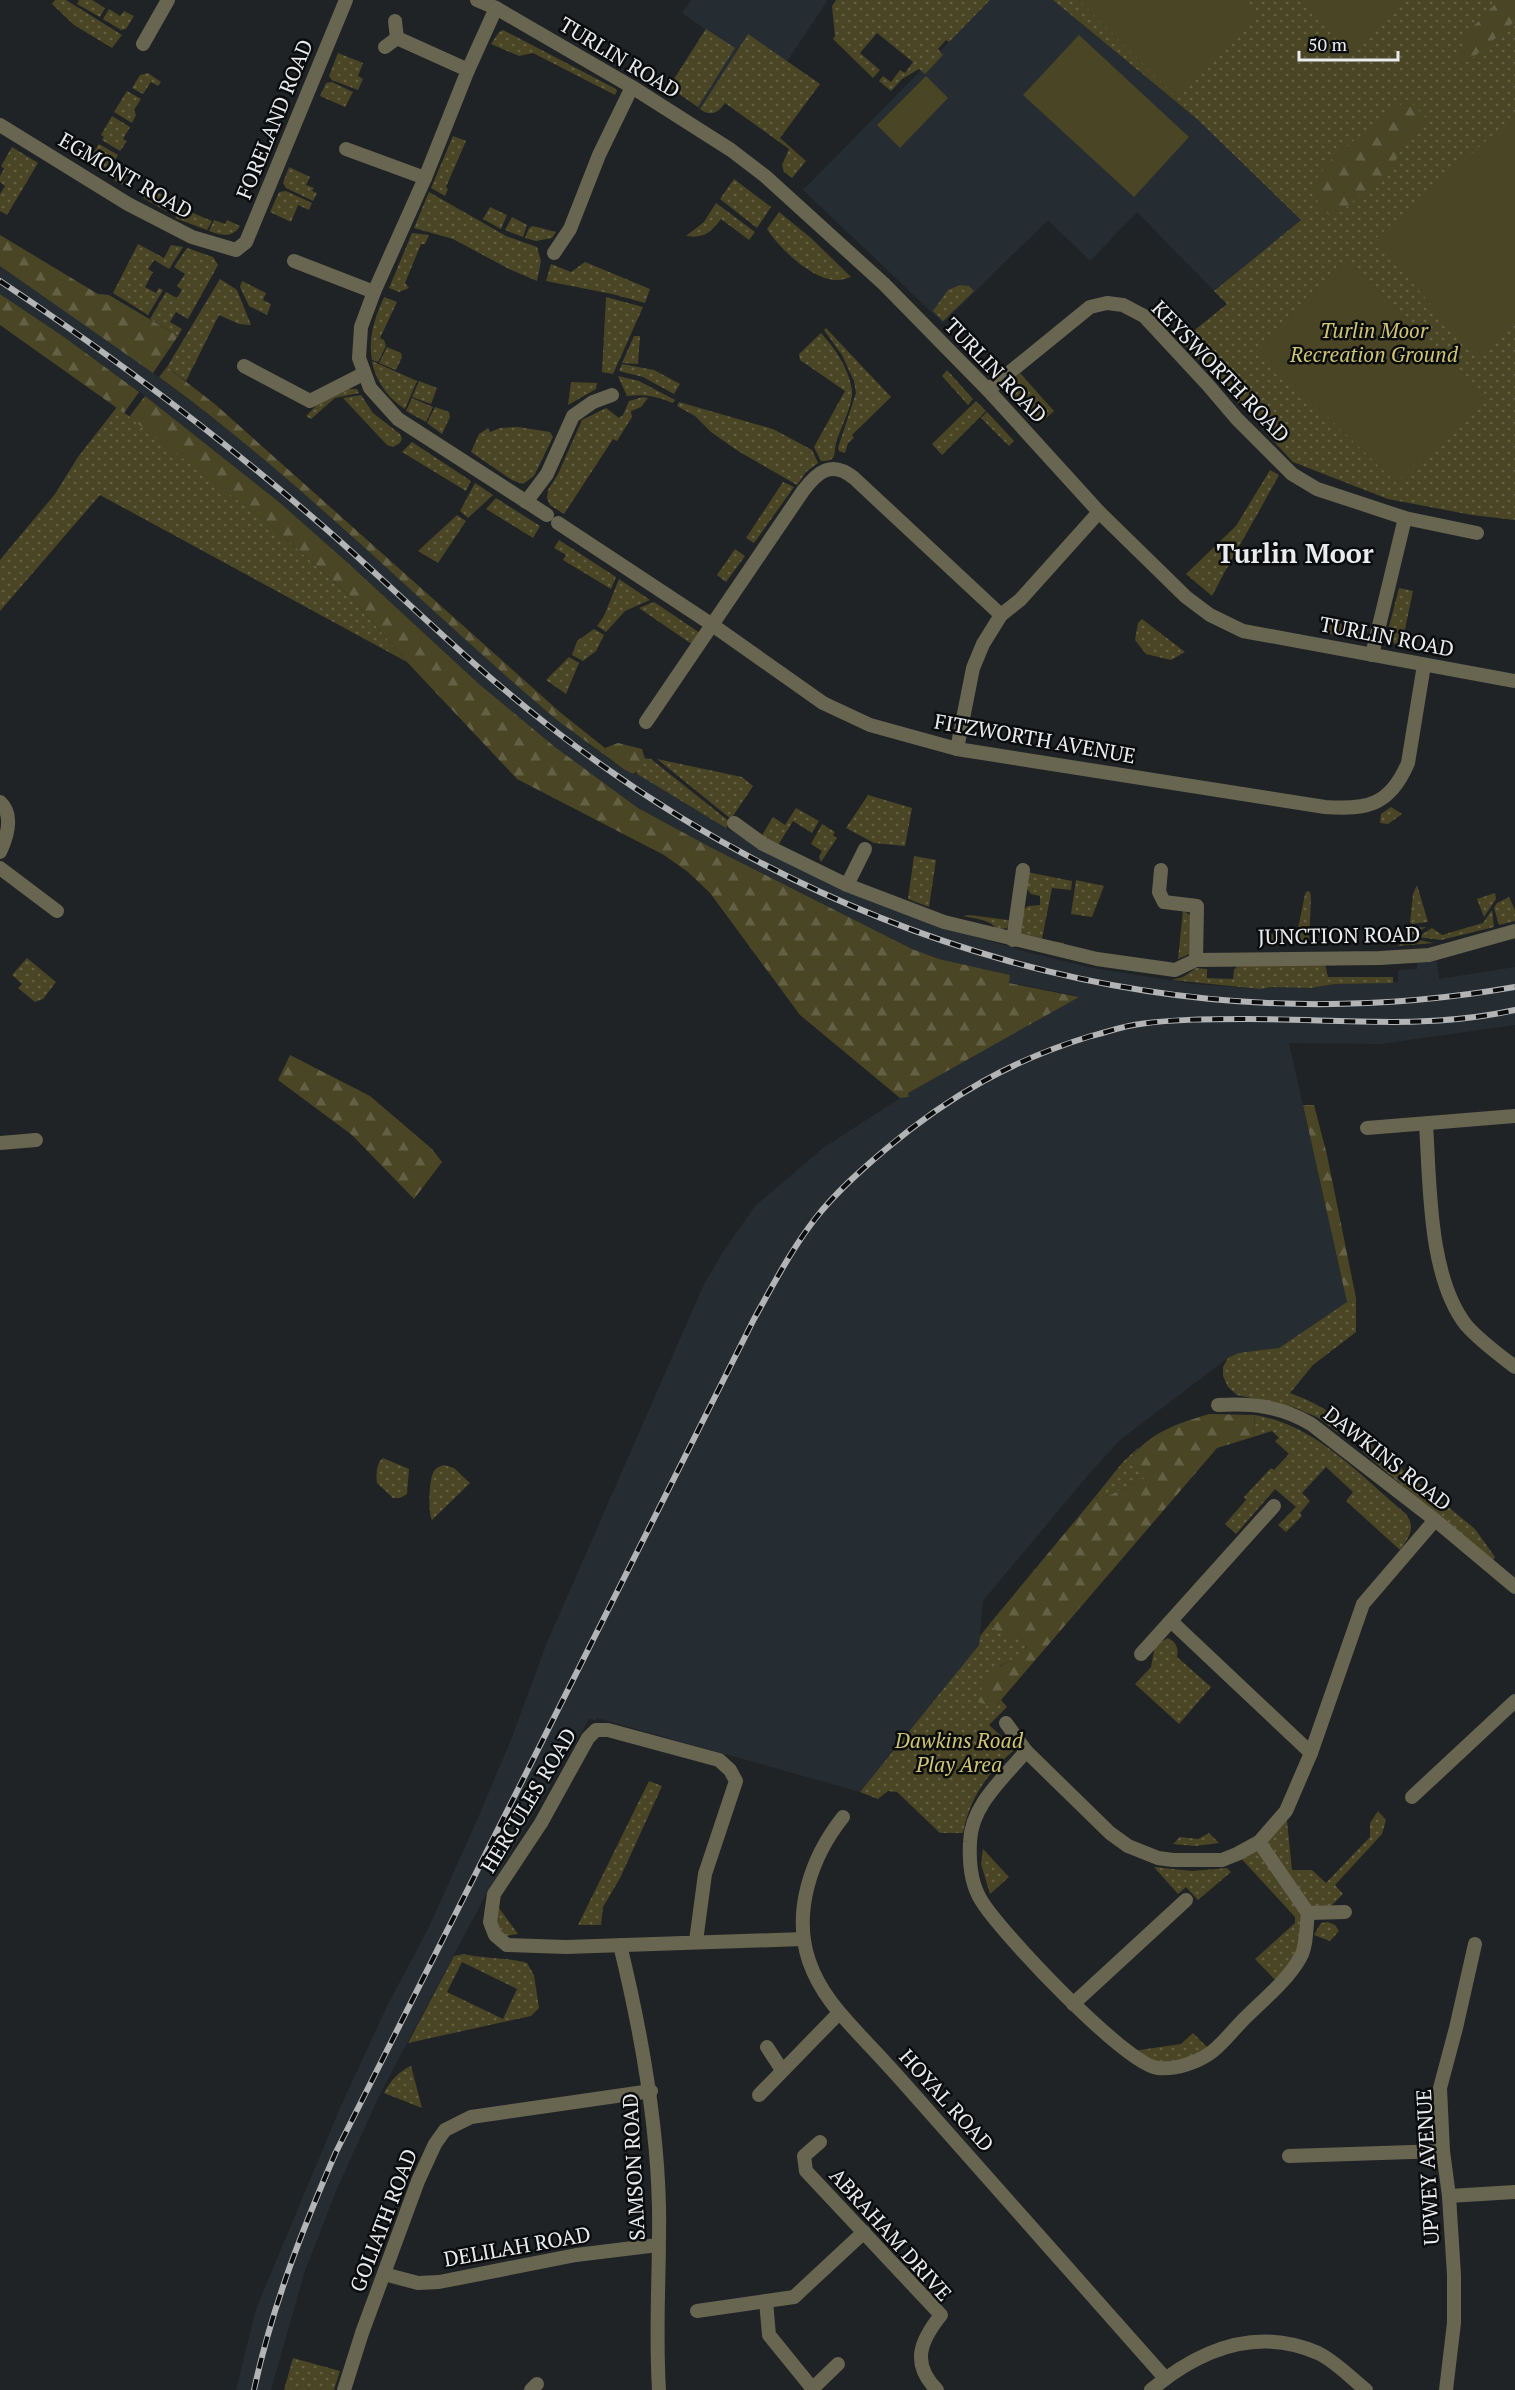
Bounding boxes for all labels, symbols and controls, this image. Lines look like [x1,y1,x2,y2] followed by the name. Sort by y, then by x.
[554,10,686,104] street label: TURLIN ROAD
[1299,24,1398,62] scale bar
[1308,32,1348,56] text: 50 m
[229,35,319,203] street label: FORELAND ROAD
[54,125,198,225] street label: EGMONT ROAD
[1146,294,1296,448] street label: KEYSWORTH ROAD
[939,311,1053,429] street label: TURLIN ROAD
[1289,316,1459,368] park label: Turlin Moor Recreation Ground
[1216,535,1374,571] district label: Turlin Moor
[1317,609,1457,663] street label: TURLIN ROAD
[932,706,1138,770] street label: FITZWORTH AVENUE
[1258,920,1420,950] street label: JUNCTION ROAD
[1318,1399,1458,1517] street label: DAWKINS ROAD
[474,1722,582,1878] street label: HERCULES ROAD
[894,1726,1024,1778] park label: Dawkins Road Play Area
[893,2043,1001,2157] street label: HOYAL ROAD
[1409,2088,1445,2246] street label: UPWEY AVENUE
[615,2093,651,2241] street label: SAMSON ROAD
[343,2144,423,2296] street label: GOLIATH ROAD
[824,2161,958,2307] street label: ABRAHAM DRIVE
[441,2219,593,2273] street label: DELILAH ROAD

